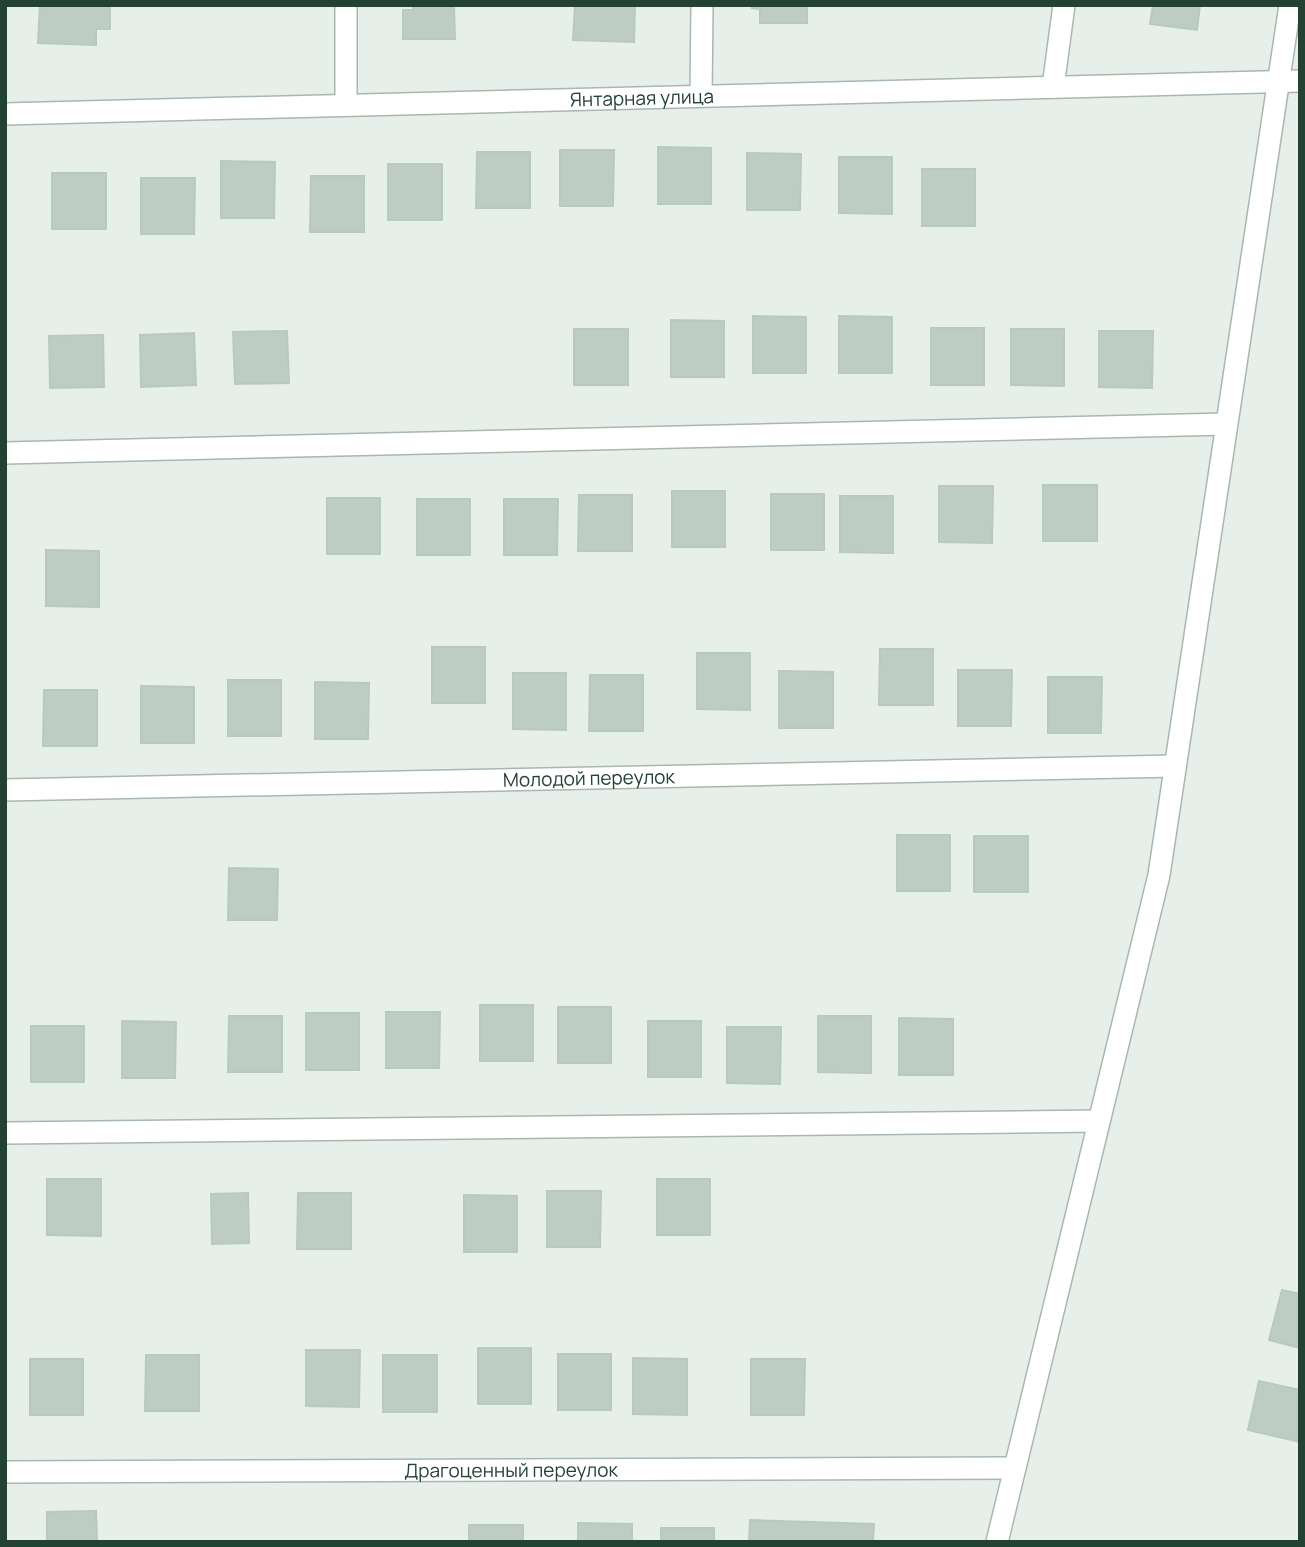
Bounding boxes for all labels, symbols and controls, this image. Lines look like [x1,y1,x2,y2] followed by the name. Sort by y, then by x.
[569,83,714,113] street label: Янтарная улица
[503,763,676,793] street label: Молодой переулок
[404,1457,618,1483] street label: Драгоценный переулок

